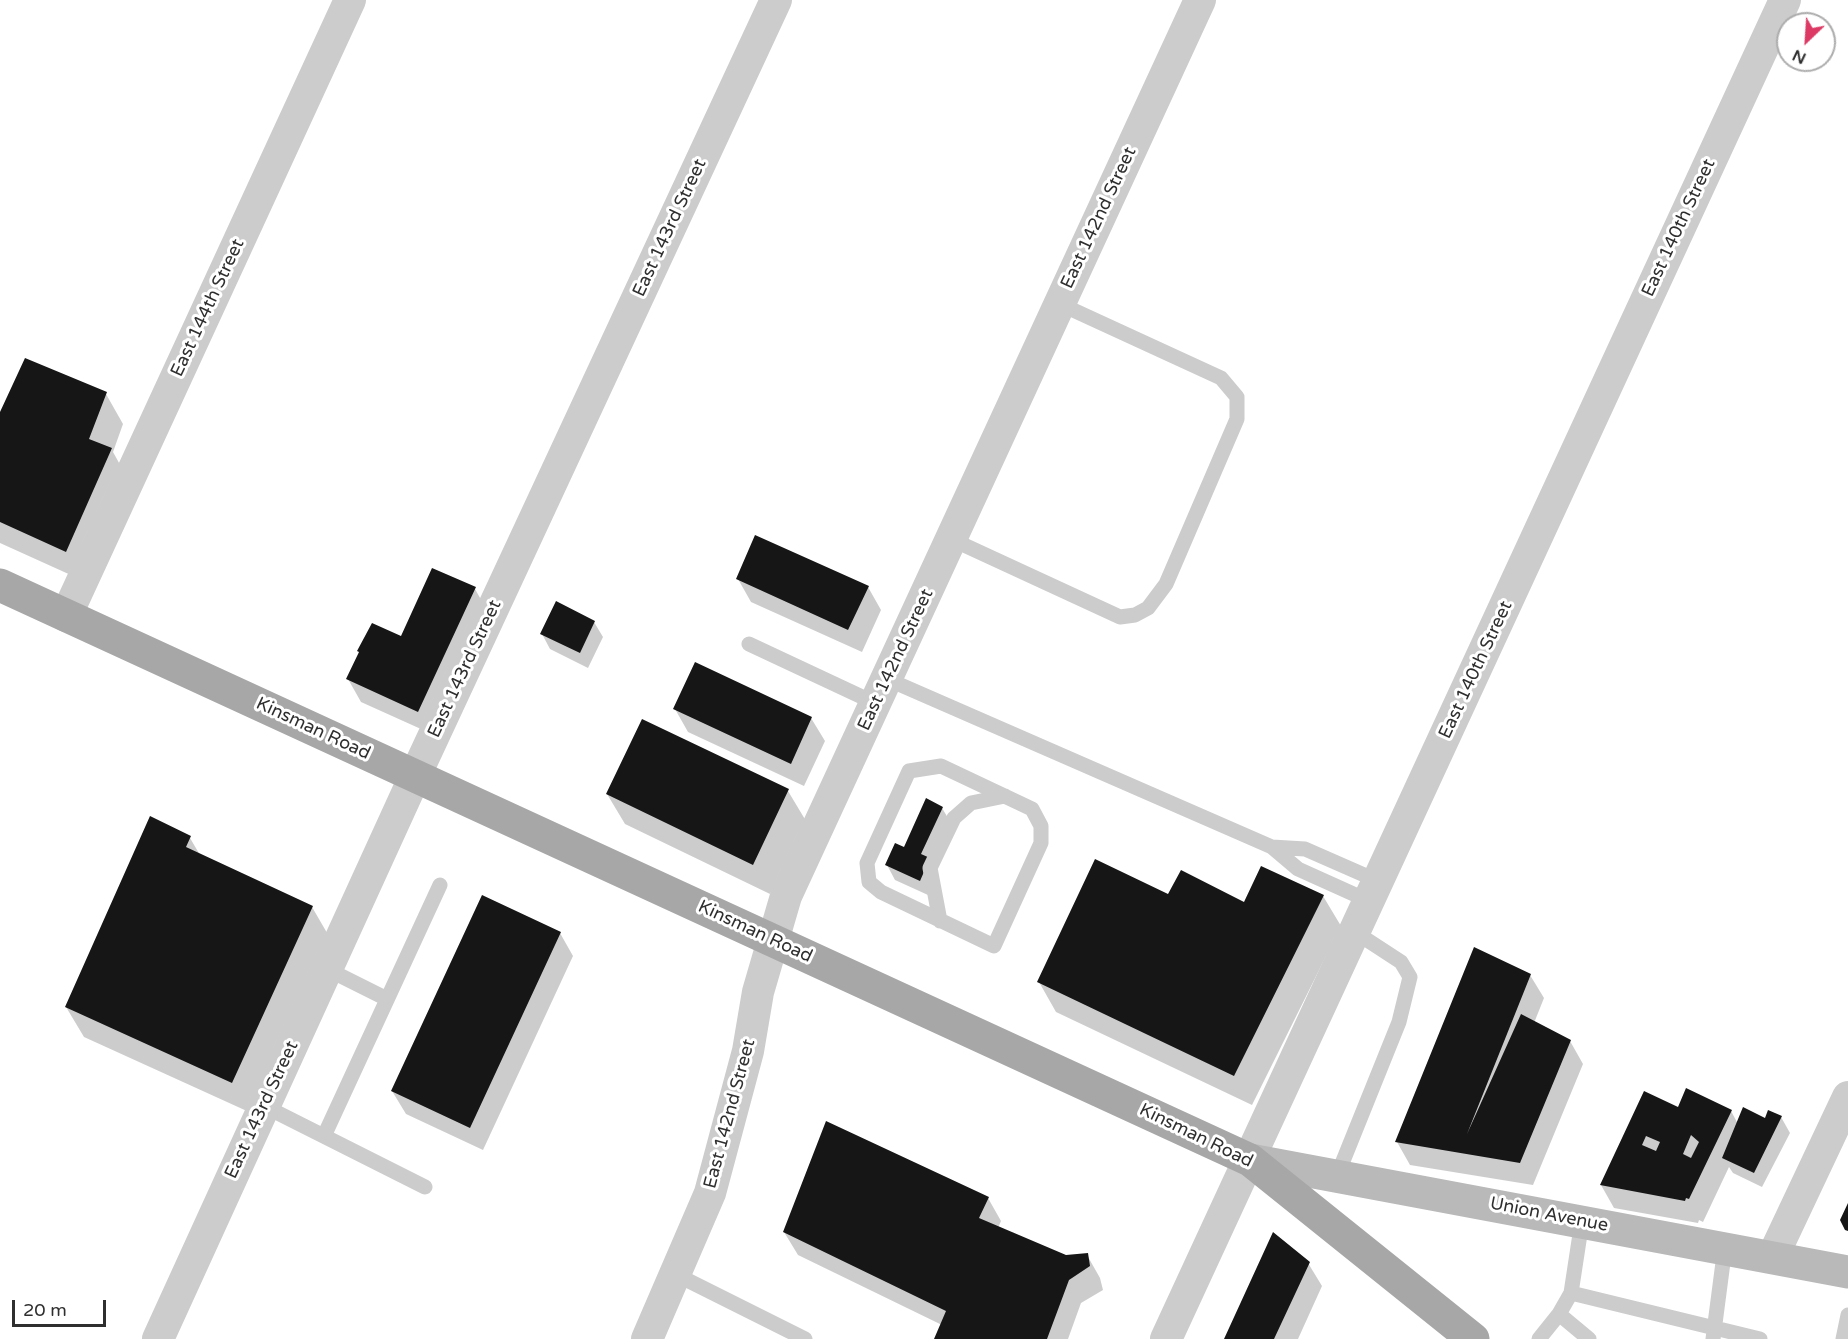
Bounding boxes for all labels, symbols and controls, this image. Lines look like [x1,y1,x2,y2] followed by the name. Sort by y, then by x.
[1776,12,1836,72] north arrow
[1789,45,1809,68] text: N
[1057,144,1141,292] street label: East 142nd Street
[629,156,711,300] street label: East 143rd Street
[1638,156,1720,300] street label: East 140th Street
[167,236,249,380] street label: East 144th Street
[854,586,938,734] street label: East 142nd Street
[424,597,506,741] street label: East 143rd Street
[1435,598,1517,742] street label: East 140th Street
[252,693,374,765] street label: Kinsman Road
[694,896,816,968] street label: Kinsman Road
[700,1037,760,1191] street label: East 142nd Street
[221,1038,303,1182] street label: East 143rd Street
[1136,1099,1256,1173] street label: Kinsman Road
[1488,1193,1610,1237] street label: Union Avenue
[15,1288,110,1326] scale bar
[23,1299,67,1321] text: 20 m

